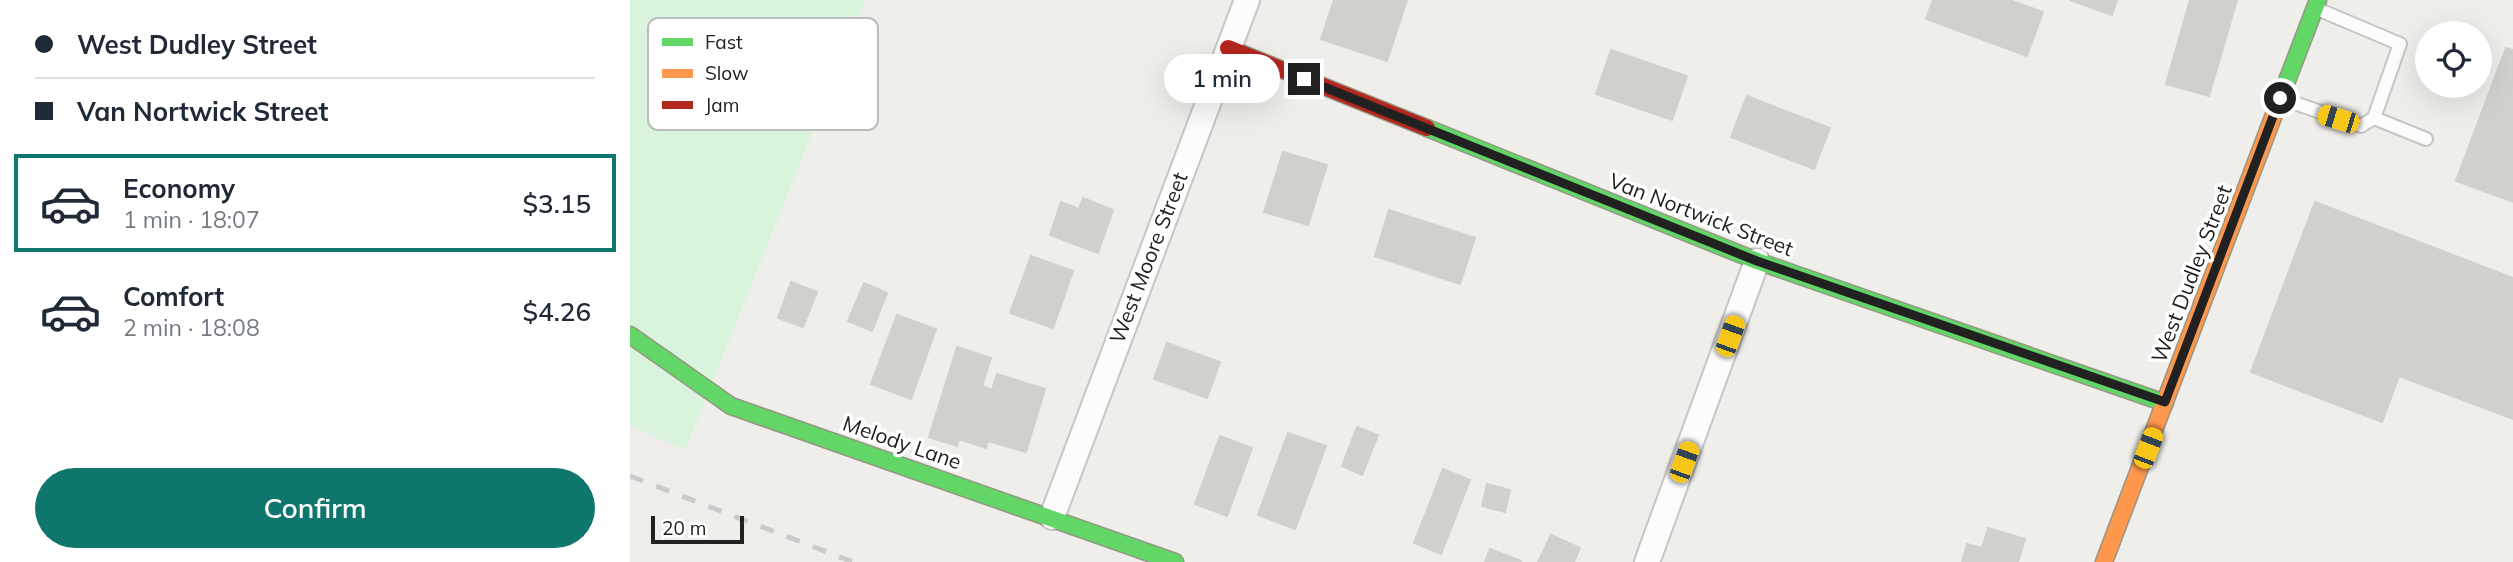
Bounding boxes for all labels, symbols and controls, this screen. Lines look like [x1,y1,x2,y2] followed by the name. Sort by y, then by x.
[648,18,878,130] legend
[2415,21,2492,98] map controls
[2415,21,2492,98] button: locate
[77,28,317,61] text: West Dudley Street
[705,30,743,54] text: Fast
[1164,55,1280,104] callout: 1 min
[705,61,749,85] text: Slow
[1288,63,1320,95] route end
[1192,64,1252,93] text: 1 min
[2264,82,2296,114] route start
[705,93,739,117] text: Jam
[77,95,328,128] text: Van Nortwick Street
[2315,103,2362,135] car
[1606,167,1797,261] street label: Van Nortwick Street
[1103,168,1193,347] street label: West Moore Street
[39,172,102,235] icon: car
[123,172,235,205] text: Economy
[2145,181,2237,366] street label: West Dudley Street
[522,187,591,220] text: $3.15
[123,205,260,234] text: 1 min · 18:07
[39,280,102,343] icon: car
[123,280,224,313] text: Comfort
[522,295,591,328] text: $4.26
[123,313,260,342] text: 2 min · 18:08
[1713,313,1748,359] car
[840,410,965,474] street label: Melody Lane
[2131,425,2166,471] car
[1667,439,1702,485] car
[35,468,595,548] button: Confirm
[651,513,744,545] scale bar
[662,516,706,540] text: 20 m

